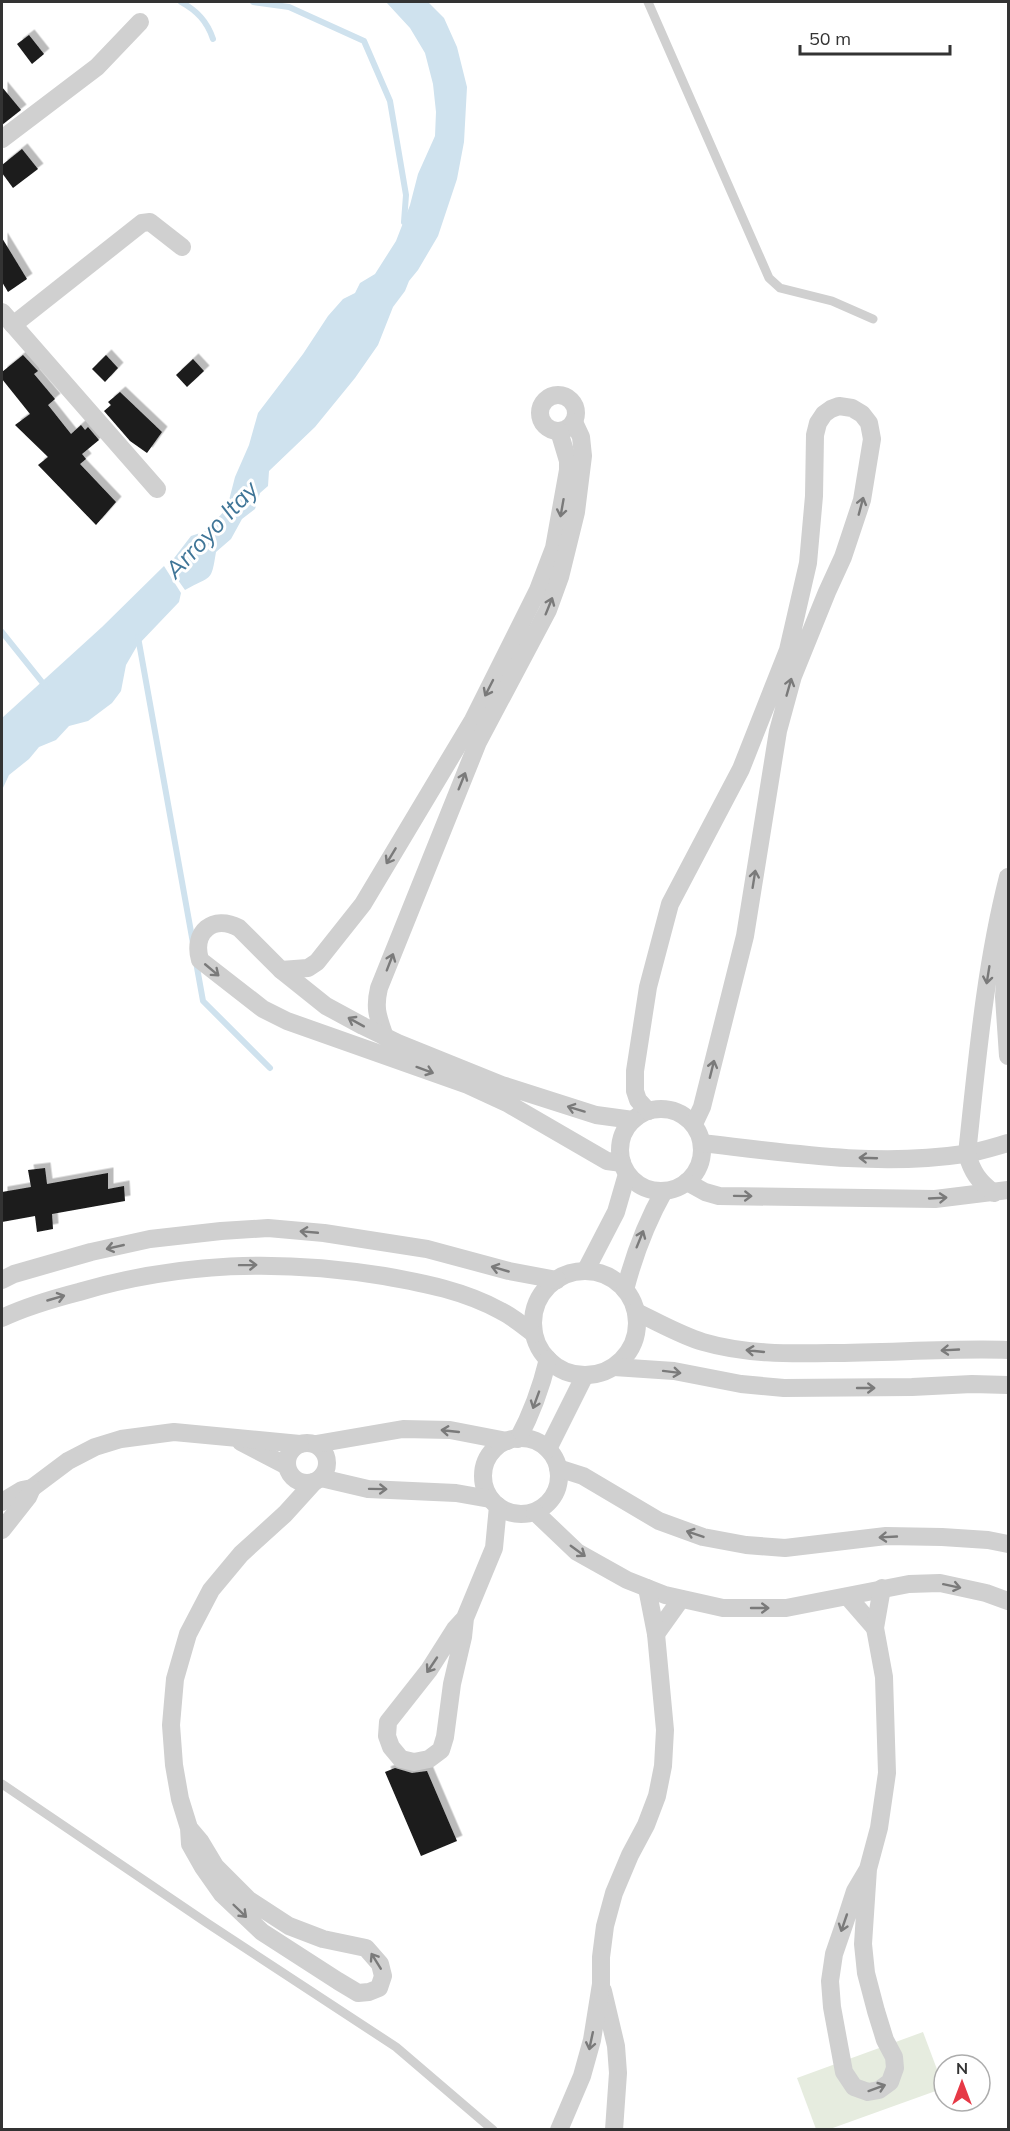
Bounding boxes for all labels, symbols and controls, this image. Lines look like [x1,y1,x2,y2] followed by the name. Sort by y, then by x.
[800,18,950,56] scale bar
[809,27,851,50] text: 50 m
[158,473,265,585] water label: Arroyo Itay
[855,497,867,516] one-way arrow
[556,498,567,518] one-way arrow
[544,598,555,616] one-way arrow
[784,678,796,697] one-way arrow
[483,679,495,697] one-way arrow
[457,772,468,790] one-way arrow
[385,847,397,864] one-way arrow
[748,869,759,889] one-way arrow
[385,953,396,971] one-way arrow
[204,964,220,977] one-way arrow
[983,965,994,985] one-way arrow
[347,1016,365,1027] one-way arrow
[706,1060,718,1079] one-way arrow
[415,1065,434,1076] one-way arrow
[567,1103,586,1114] one-way arrow
[858,1153,878,1164] one-way arrow
[732,1190,752,1202] one-way arrow
[927,1192,947,1203] one-way arrow
[299,1226,319,1237] one-way arrow
[635,1230,646,1249] one-way arrow
[106,1242,126,1253] one-way arrow
[237,1259,257,1271] one-way arrow
[491,1263,510,1274] one-way arrow
[47,1292,66,1303] one-way arrow
[746,1345,766,1356] one-way arrow
[941,1345,961,1356] one-way arrow
[661,1366,681,1377] one-way arrow
[855,1382,875,1393] one-way arrow
[530,1390,541,1409] one-way arrow
[440,1425,460,1436] one-way arrow
[368,1483,388,1495] one-way arrow
[686,1527,705,1538] one-way arrow
[878,1531,898,1542] one-way arrow
[569,1545,585,1557] one-way arrow
[942,1581,962,1592] one-way arrow
[750,1602,770,1614] one-way arrow
[426,1657,438,1673] one-way arrow
[233,1904,248,1919] one-way arrow
[838,1913,849,1932] one-way arrow
[369,1953,381,1970] one-way arrow
[585,2031,596,2050] one-way arrow
[932,2053,992,2113] north arrow
[956,2058,968,2078] text: N
[867,2082,885,2093] one-way arrow

